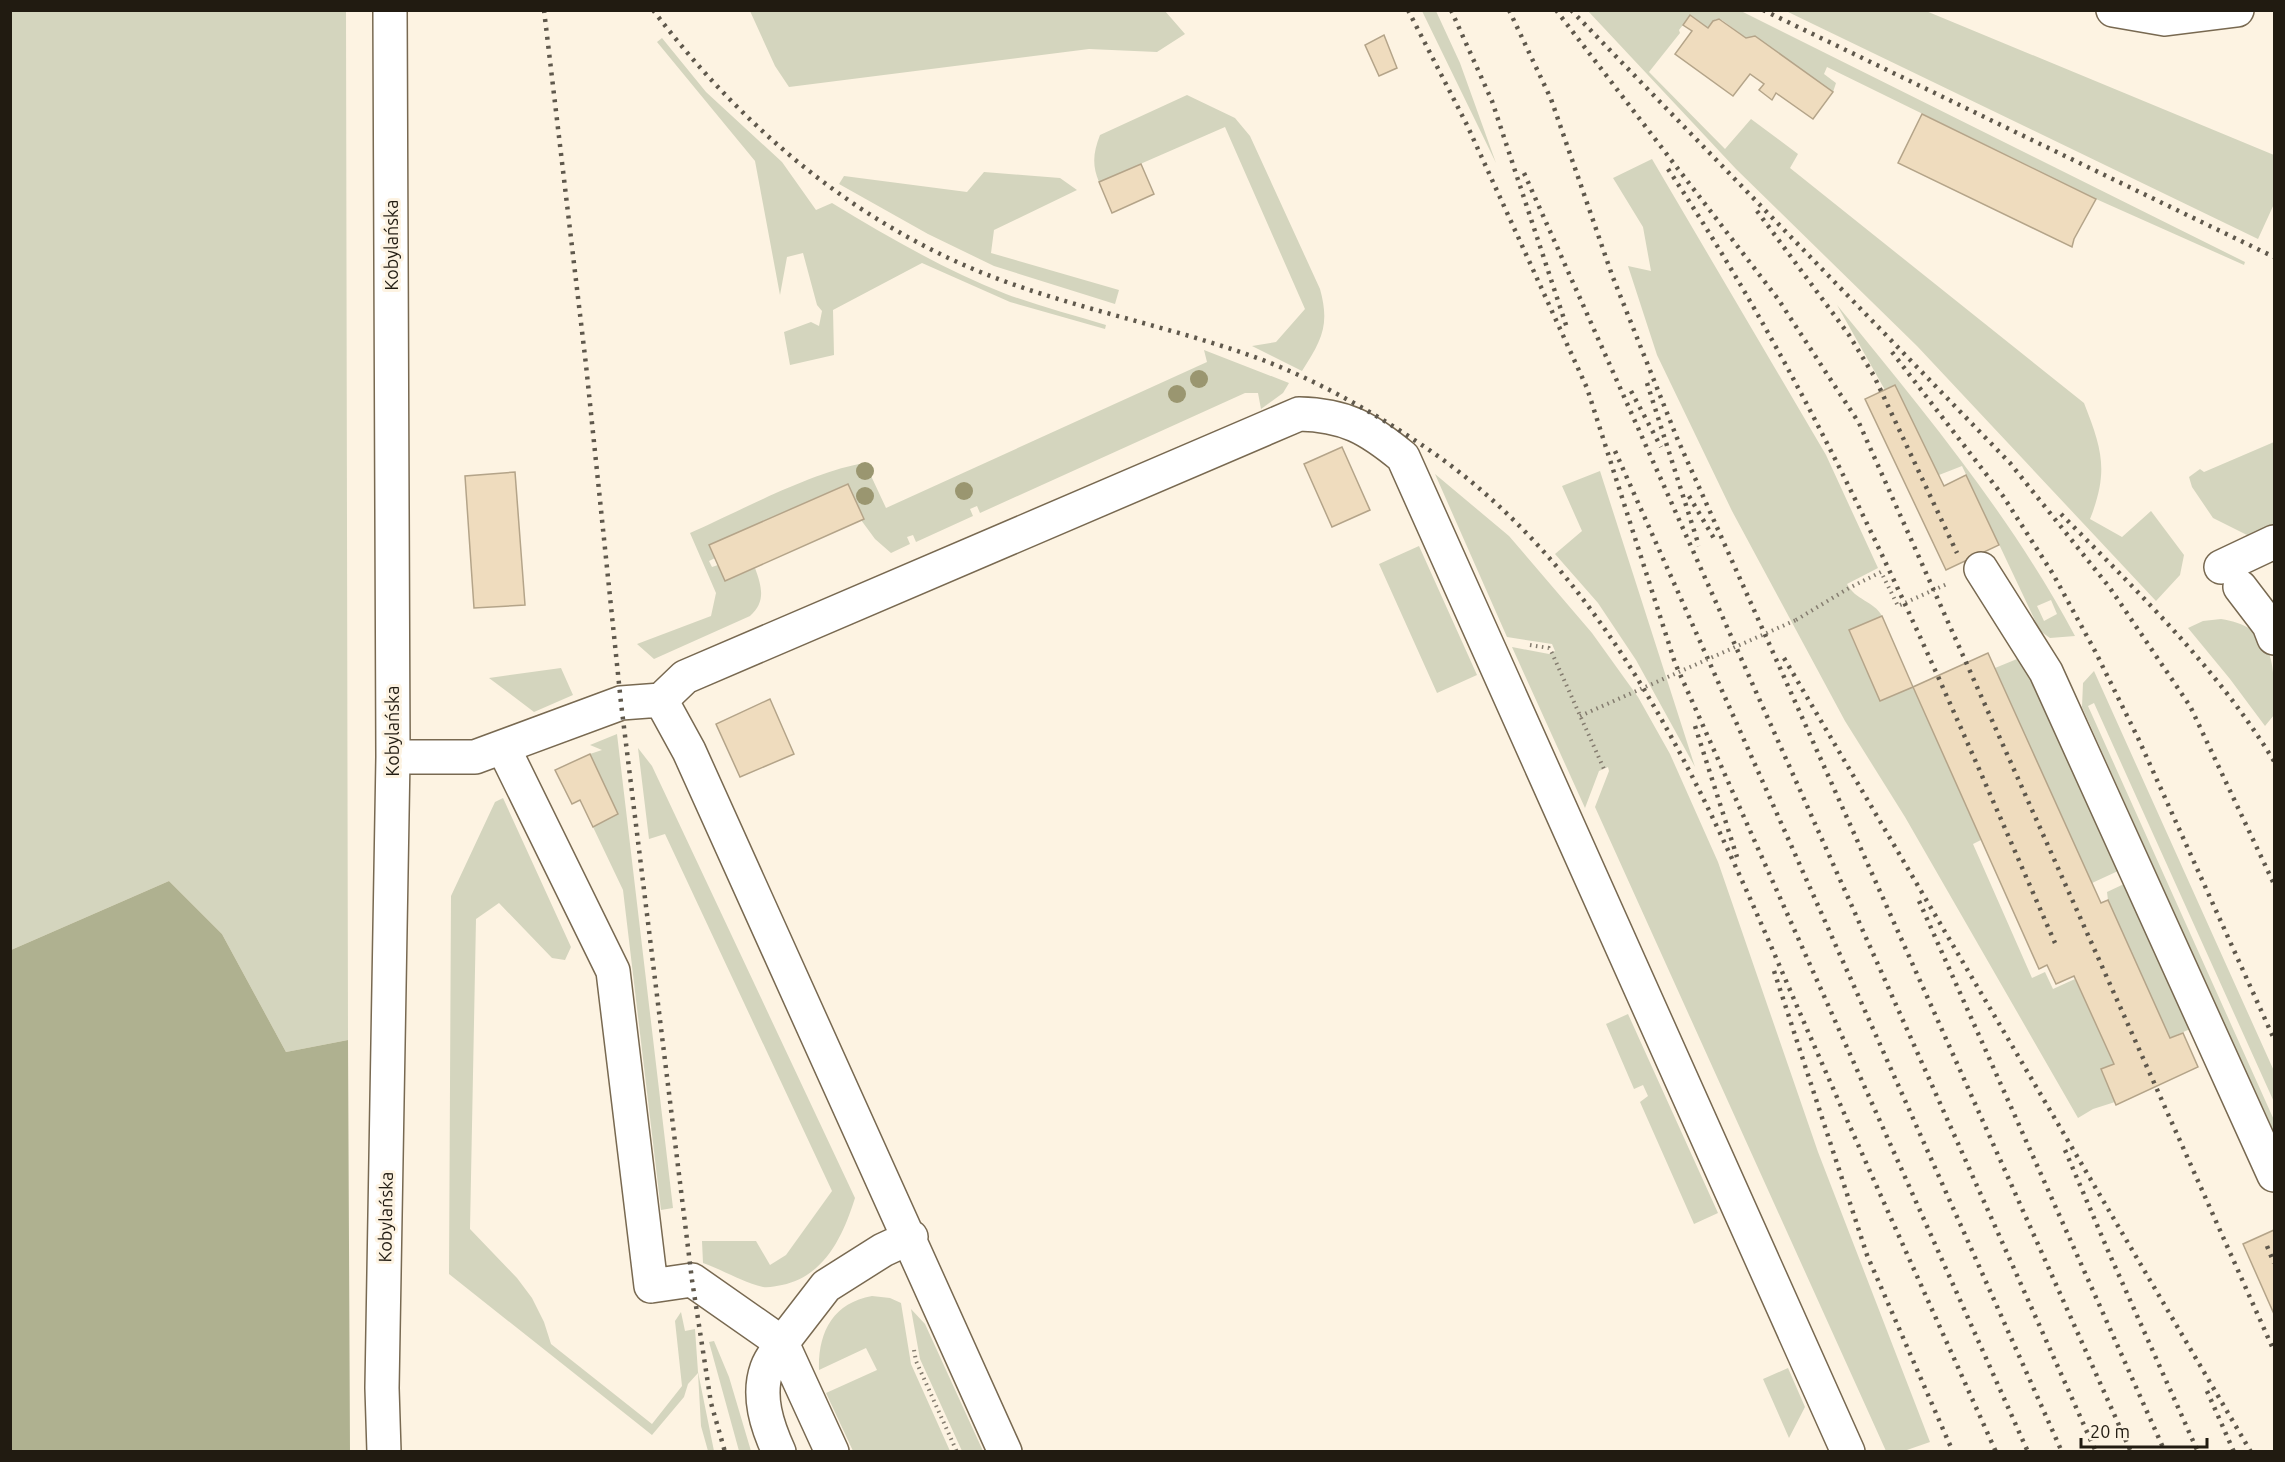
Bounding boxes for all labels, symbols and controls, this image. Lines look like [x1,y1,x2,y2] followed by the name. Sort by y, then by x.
[381,200,401,290] street label: Kobylańska
[382,686,402,776] street label: Kobylańska
[374,1171,396,1263] street label: Kobylańska
[2081,1411,2207,1449] scale bar
[2090,1421,2130,1441] text: 20 m

